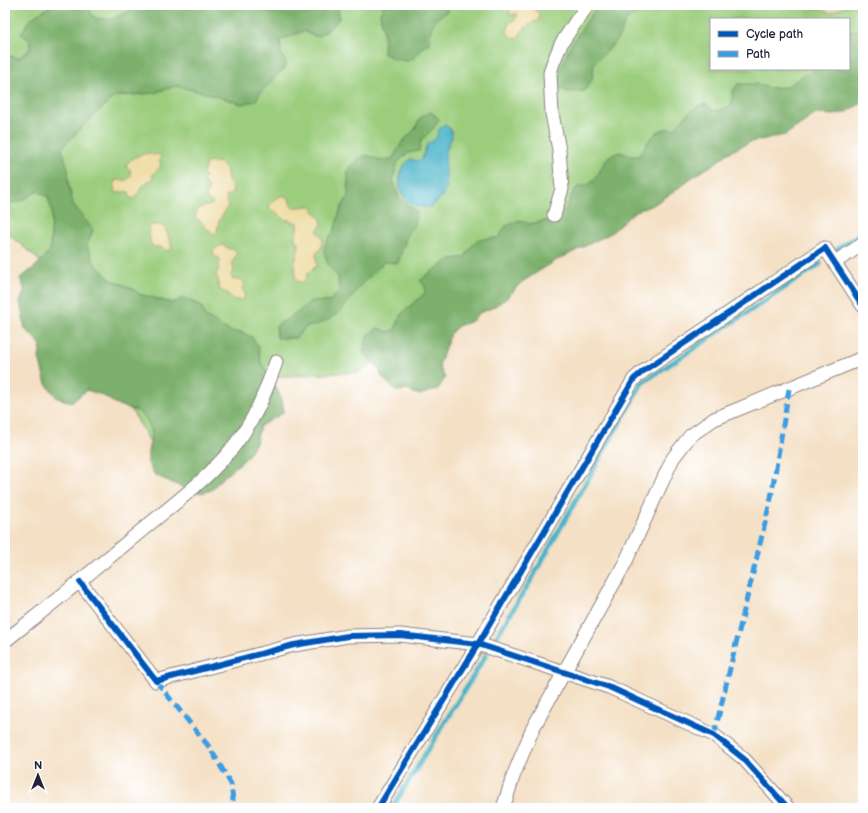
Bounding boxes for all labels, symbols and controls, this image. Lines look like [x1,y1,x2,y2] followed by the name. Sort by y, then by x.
[710,18,850,70] legend
[746,27,803,42] text: Cycle path
[746,47,771,62] text: Path
[18,755,58,795] north arrow
[34,759,42,772] text: N

